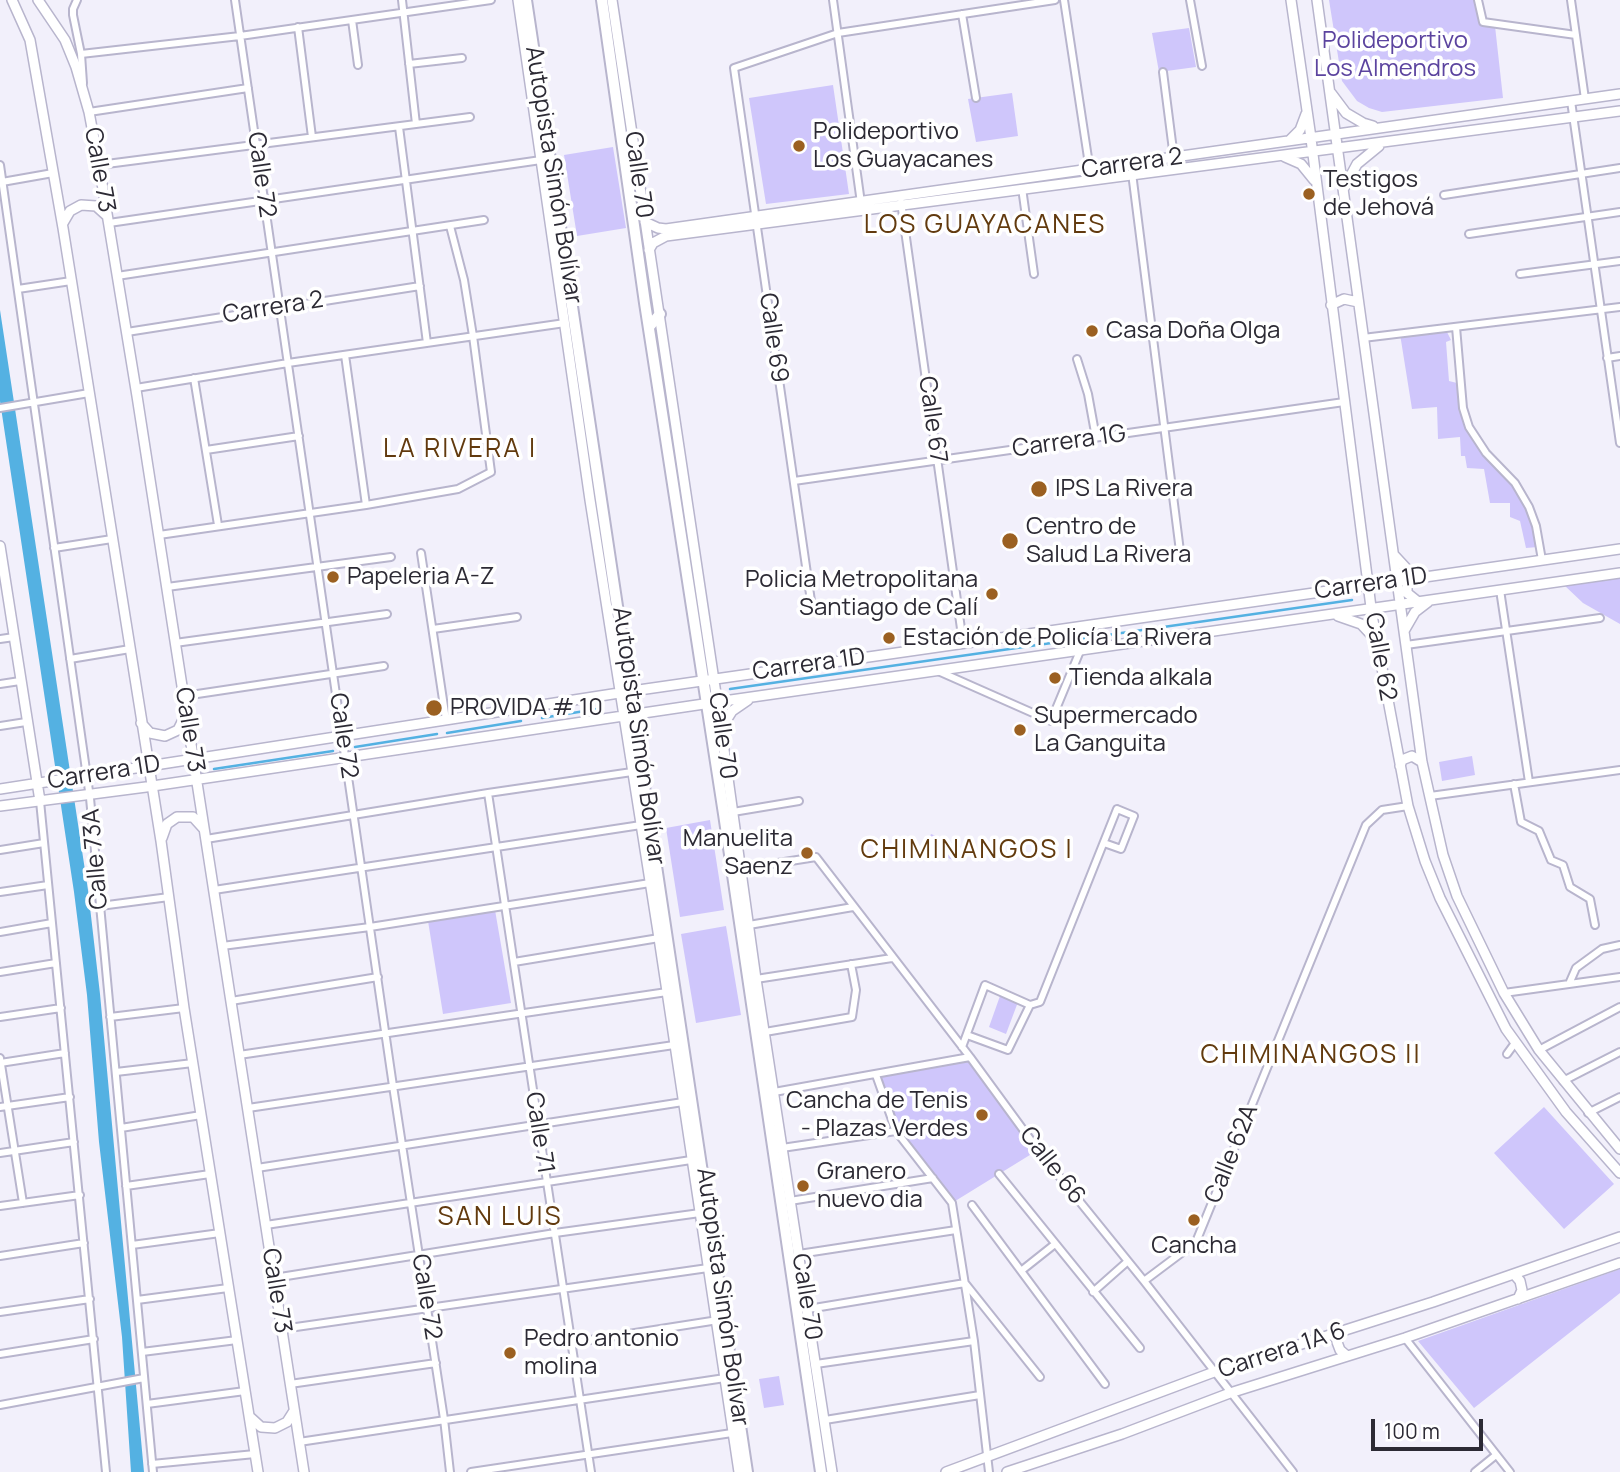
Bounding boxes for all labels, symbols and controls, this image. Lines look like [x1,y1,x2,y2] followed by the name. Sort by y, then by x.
[1314,27,1476,83] park label: Polideportivo Los Almendros
[518,44,588,306] street label: Autopista Simón Bolívar
[813,118,993,174] place label: Polideportivo Los Guayacanes
[77,125,121,215] street label: Calle 73
[241,130,281,220] street label: Calle 72
[618,130,658,220] street label: Calle 70
[791,138,807,154] marker: Polideportivo Los Guayacanes
[1080,143,1184,185] street label: Carrera 2
[1323,166,1434,222] place label: Testigos de Jehová
[1301,186,1317,202] marker: Testigos de Jehová
[865,210,1105,242] district label: LOS GUAYACANES
[221,286,325,330] street label: Carrera 2
[752,291,794,385] street label: Calle 69
[1106,317,1280,345] place label: Casa Doña Olga
[1084,323,1100,339] marker: Casa Doña Olga
[912,375,952,465] street label: Calle 67
[1010,420,1128,464] street label: Carrera 1G
[384,434,536,466] district label: LA RIVERA I
[1055,475,1193,503] place label: IPS La Rivera
[1029,479,1049,499] marker: IPS La Rivera
[1026,513,1191,569] place label: Centro de Salud La Rivera
[1000,531,1020,551] marker: Centro de Salud La Rivera
[1313,562,1429,606] street label: Carrera 1D
[347,563,495,591] place label: Papeleria A-Z
[745,566,978,622] place label: Policia Metropolitana Santiago de Calí
[325,569,341,585] marker: Papeleria A-Z
[984,586,1000,602] marker: Policia Metropolitana Santiago de Calí
[606,605,670,867] street label: Autopista Simón Bolívar
[1358,611,1402,703] street label: Calle 62
[903,624,1212,652] place label: Estación de Policía La Rivera
[881,630,897,646] marker: Estación de Policía La Rivera
[751,643,867,687] street label: Carrera 1D
[1069,664,1212,692] place label: Tienda alkala
[1047,670,1063,686] marker: Tienda alkala
[168,685,210,775] street label: Calle 73
[323,691,363,781] street label: Calle 72
[702,691,742,781] street label: Calle 70
[450,694,603,722] place label: PROVIDA # 10
[424,698,444,718] marker: PROVIDA # 10
[1034,702,1198,758] place label: Supermercado La Ganguita
[1012,722,1028,738] marker: Supermercado La Ganguita
[46,750,162,796] street label: Carrera 1D
[77,807,115,911] street label: Calle 73A
[683,825,793,881] place label: Manuelita Saenz
[862,835,1072,867] district label: CHIMINANGOS I
[799,845,815,861] marker: Manuelita Saenz
[1202,1040,1420,1072] district label: CHIMINANGOS II
[786,1087,968,1143] place label: Cancha de Tenis - Plazas Verdes
[518,1090,560,1176] street label: Calle 71
[1199,1100,1265,1208] street label: Calle 62A
[974,1107,990,1123] marker: Cancha de Tenis - Plazas Verdes
[1013,1122,1091,1210] street label: Calle 66
[817,1158,923,1214] place label: Granero nuevo dia
[690,1166,754,1428] street label: Autopista Simón Bolívar
[795,1178,811,1194] marker: Granero nuevo dia
[438,1202,562,1234] district label: SAN LUIS
[1186,1212,1202,1228] marker: Cancha
[1151,1232,1237,1260] place label: Cancha
[255,1246,297,1336] street label: Calle 73
[405,1252,447,1342] street label: Calle 72
[785,1252,827,1342] street label: Calle 70
[1215,1317,1349,1385] street label: Carrera 1A 6
[524,1325,679,1381] place label: Pedro antonio molina
[502,1345,518,1361] marker: Pedro antonio molina
[1375,1406,1487,1450] scale bar
[1384,1417,1440,1445] text: 100 m

